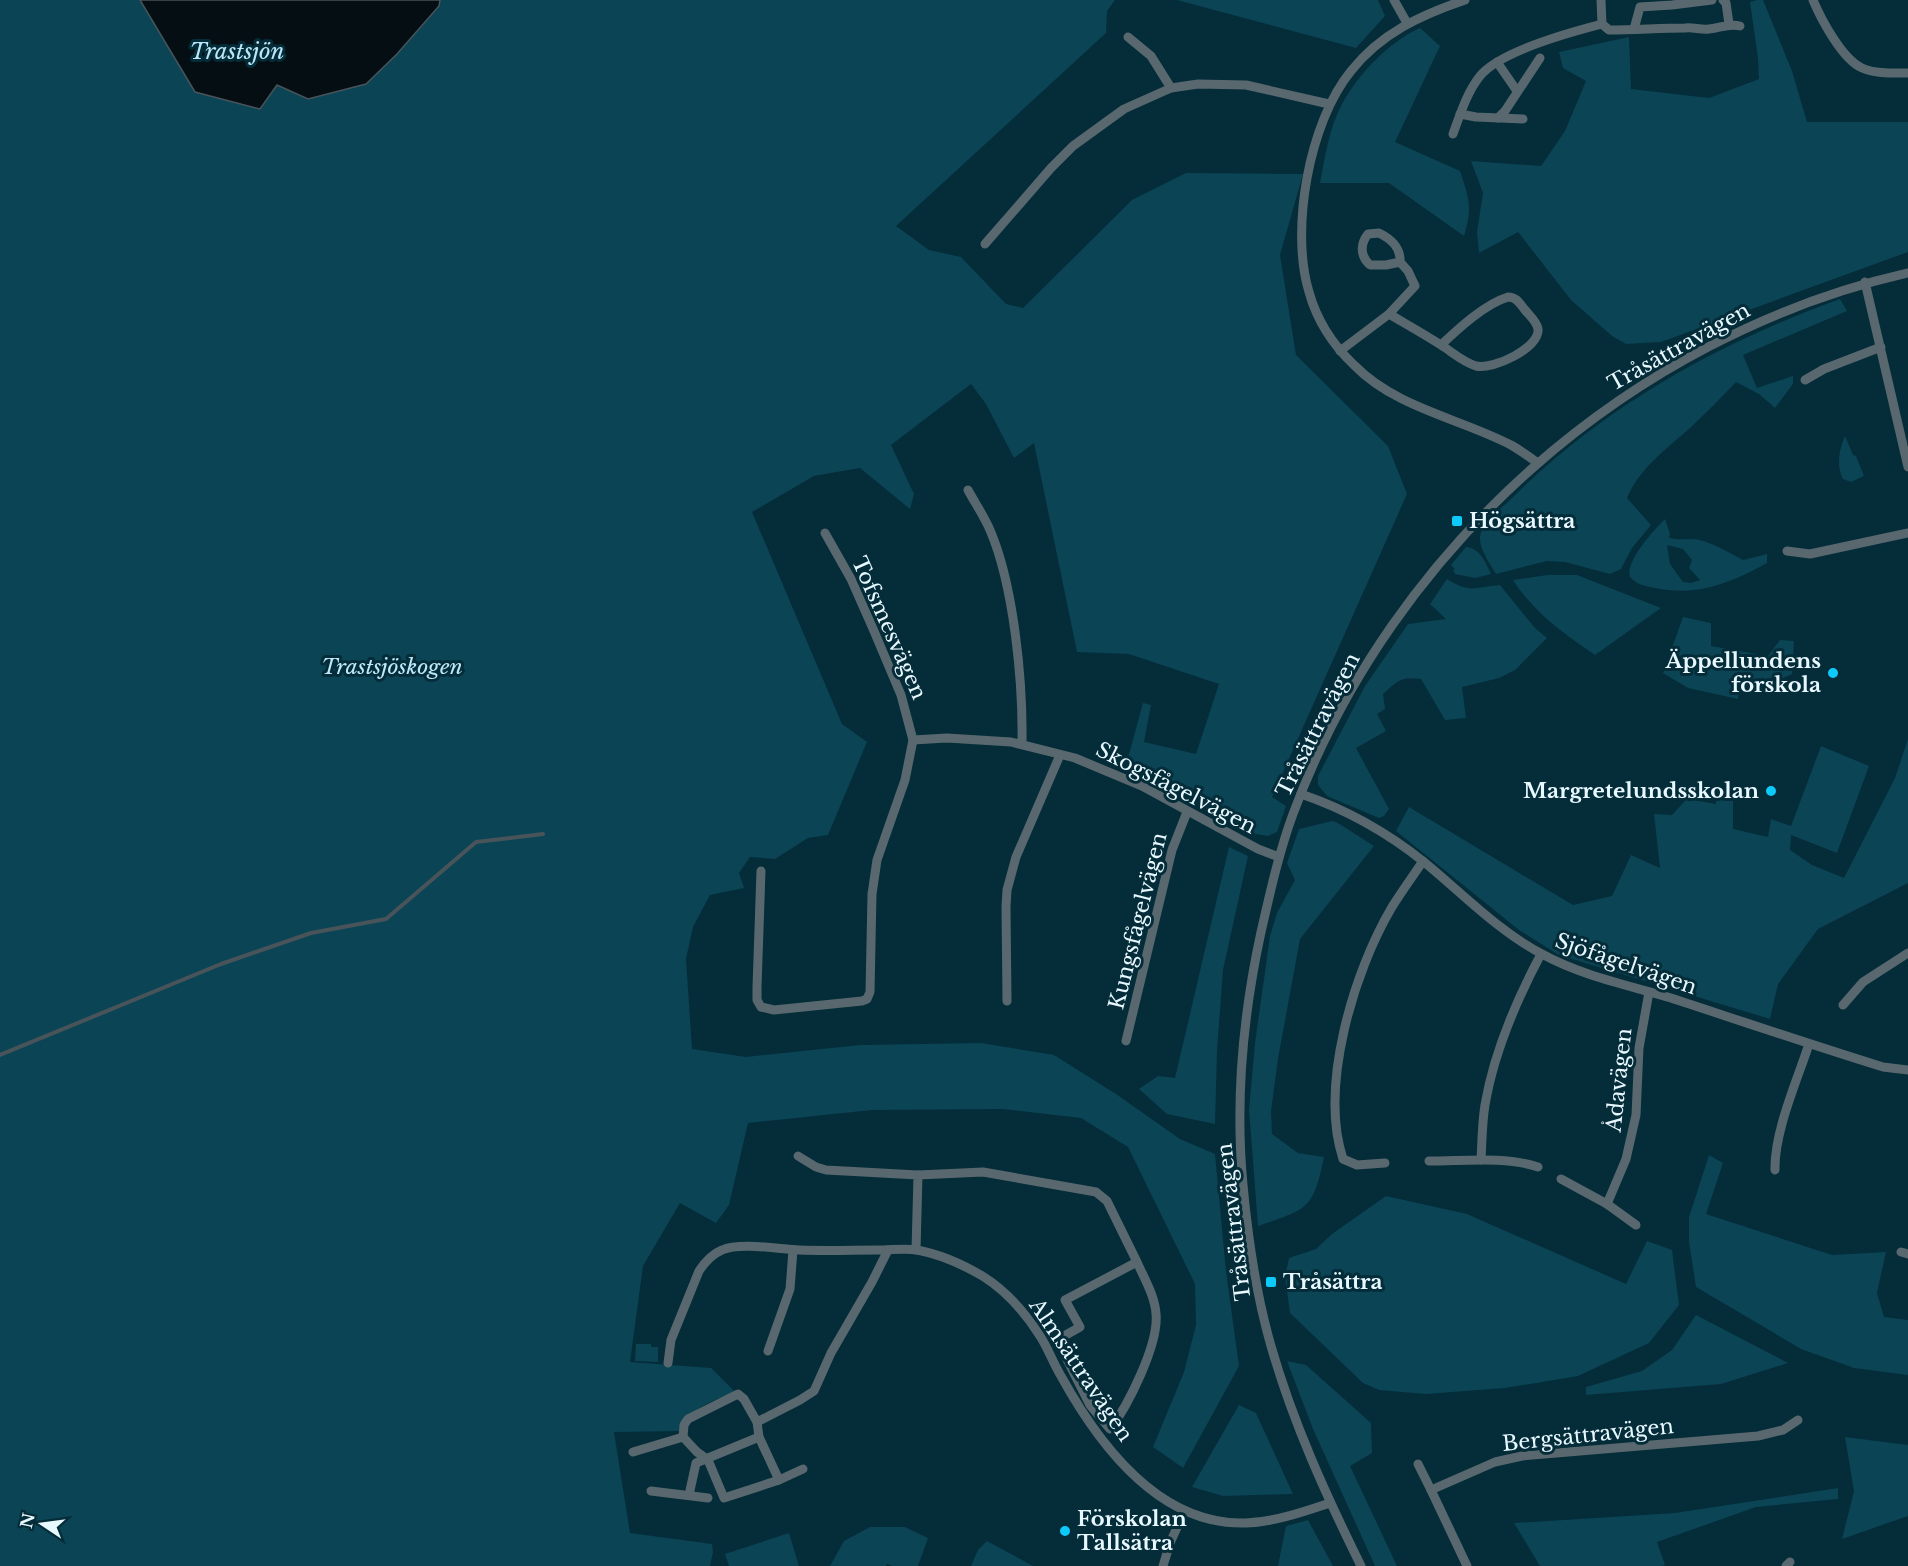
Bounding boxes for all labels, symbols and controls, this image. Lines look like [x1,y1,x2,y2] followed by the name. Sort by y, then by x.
[190,38,285,65] water label: Trastsjön
[1603,297,1755,397] street label: Tråsättravägen
[1469,508,1575,534] place label: Högsättra
[1450,514,1464,528] marker: Högsättra
[846,553,932,703] street label: Tofsmesvägen
[1270,648,1366,802] street label: Tråsättravägen
[1664,648,1821,698] place label: Äppellundens förskola
[321,654,463,680] park label: Trastsjöskogen
[1826,666,1840,680] marker: Äppellundens förskola
[1092,736,1260,840] street label: Skogsfågelvägen
[1523,778,1759,804] place label: Margretelundsskolan
[1764,784,1778,798] marker: Margretelundsskolan
[1103,830,1173,1012] street label: Kungsfågelvägen
[1552,928,1700,1000] street label: Sjöfågelvägen
[1601,1027,1637,1134] street label: Ådavägen
[1211,1142,1257,1302] street label: Tråsättravägen
[1283,1269,1383,1295] place label: Tråsättra
[1264,1275,1278,1289] marker: Tråsättra
[1023,1293,1138,1447] street label: Almsättravägen
[1501,1413,1675,1457] street label: Bergsättravägen
[12,1494,72,1554] north arrow
[1077,1506,1187,1556] place label: Förskolan Tallsätra
[16,1511,39,1530] text: N
[1058,1524,1072,1538] marker: Förskolan Tallsätra

